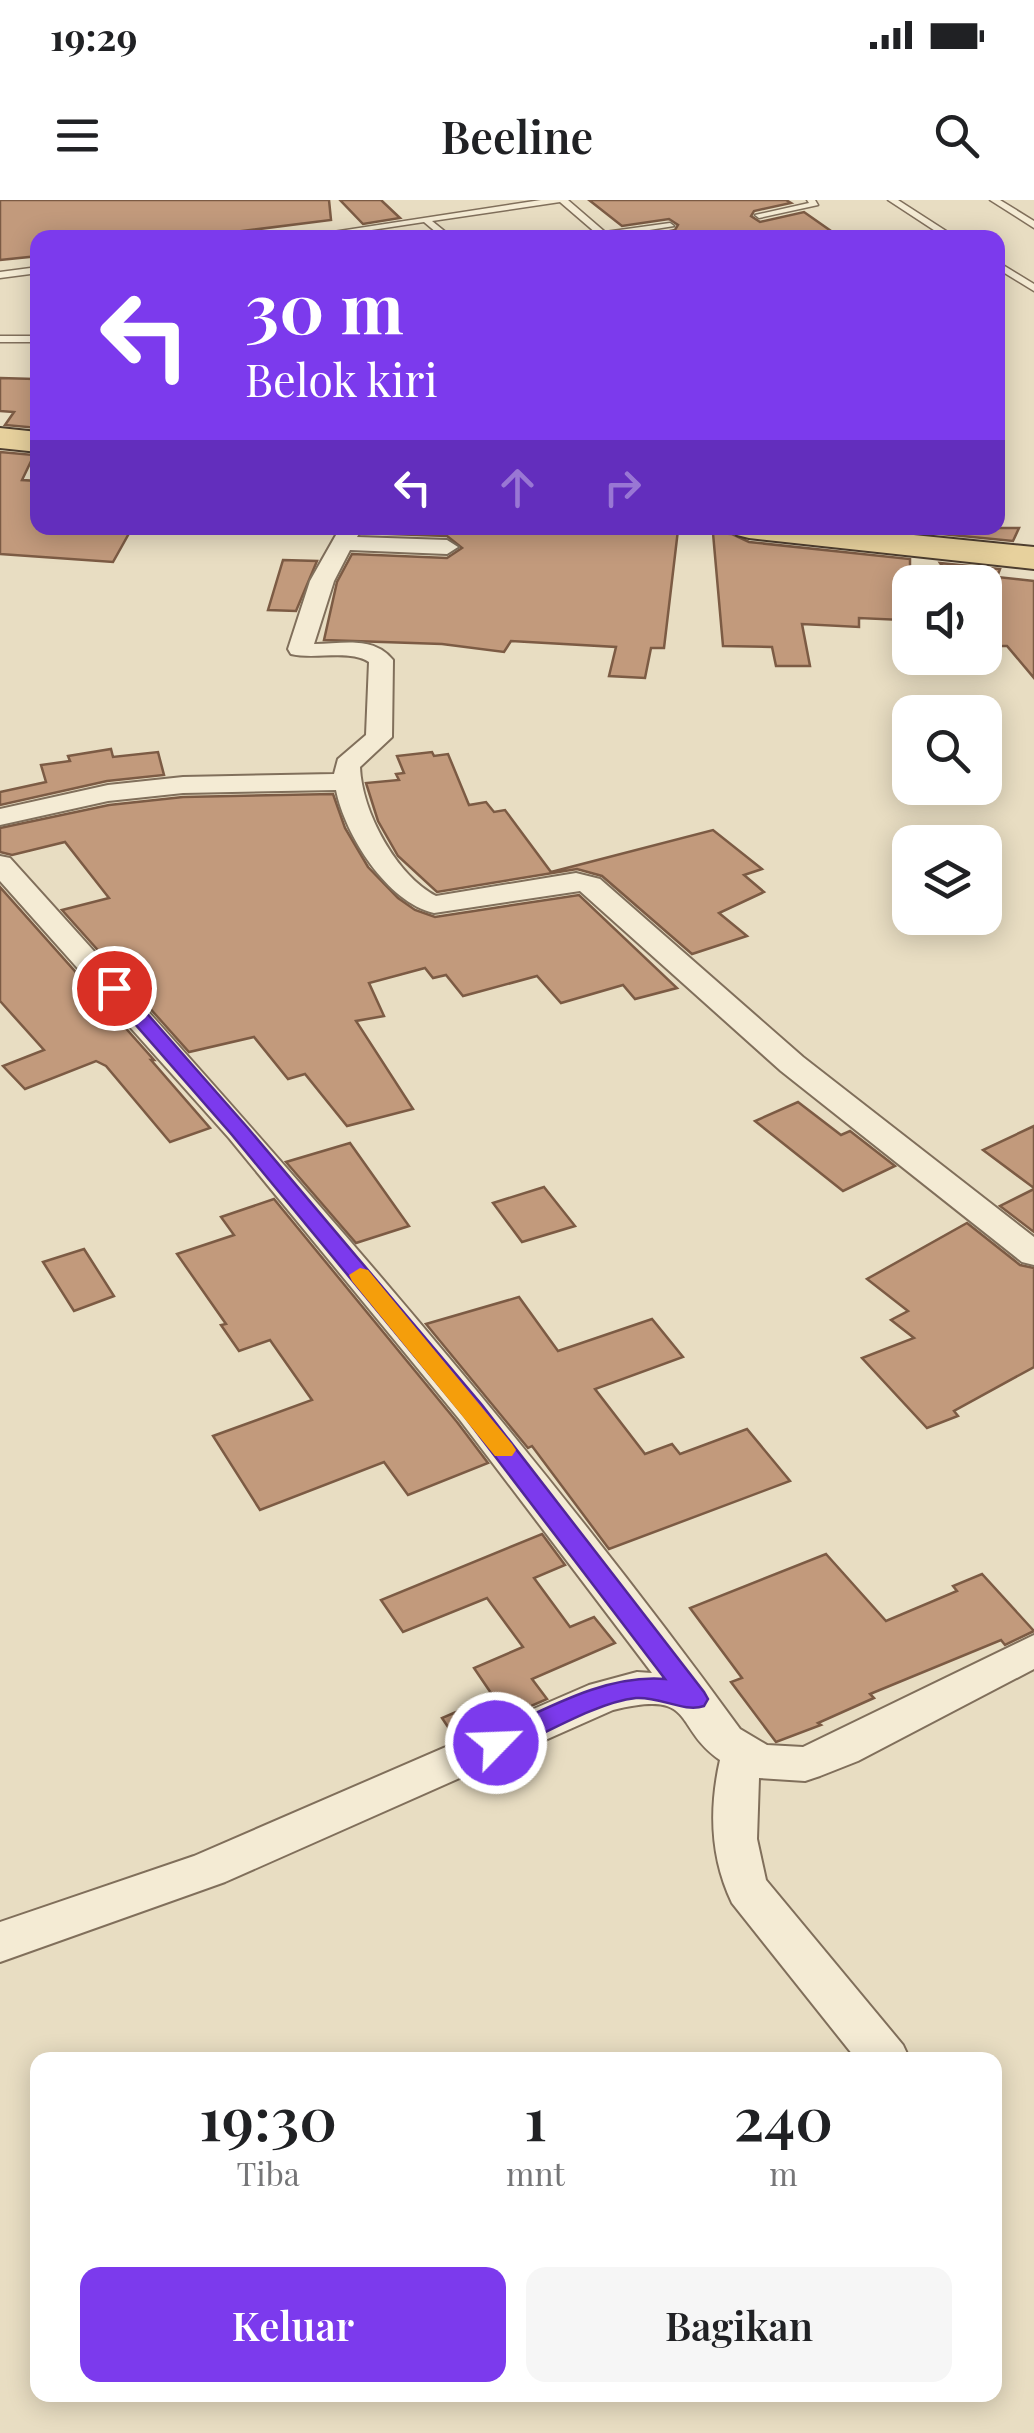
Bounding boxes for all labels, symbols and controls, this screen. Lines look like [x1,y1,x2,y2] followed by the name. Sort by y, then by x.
[50,10,137,61] text: 19:29
[441,105,593,165] text: Beeline
[50,108,105,163] icon: menu
[929,108,984,163] icon: search
[245,258,404,352] text: 30 m
[80,270,210,400] icon: left
[245,348,438,408] text: Belok kiri
[385,460,440,515] icon: left
[490,460,545,515] icon: ahead
[595,460,650,515] icon: right
[892,565,1002,935] map controls
[892,565,1002,675] button: sound
[892,695,1002,805] button: search
[892,825,1002,935] button: layers
[72,946,157,1031] pin
[87,961,142,1016] icon: arrive
[444,1691,548,1795] position arrow
[199,2076,337,2156] text: 19:30
[524,2076,547,2156] text: 1
[734,2076,833,2156] text: 240
[236,2151,300,2194] text: Tiba
[506,2151,565,2194] text: mnt
[769,2151,798,2194] text: m
[80,2267,506,2382] button: Keluar
[526,2267,952,2382] button: Bagikan

